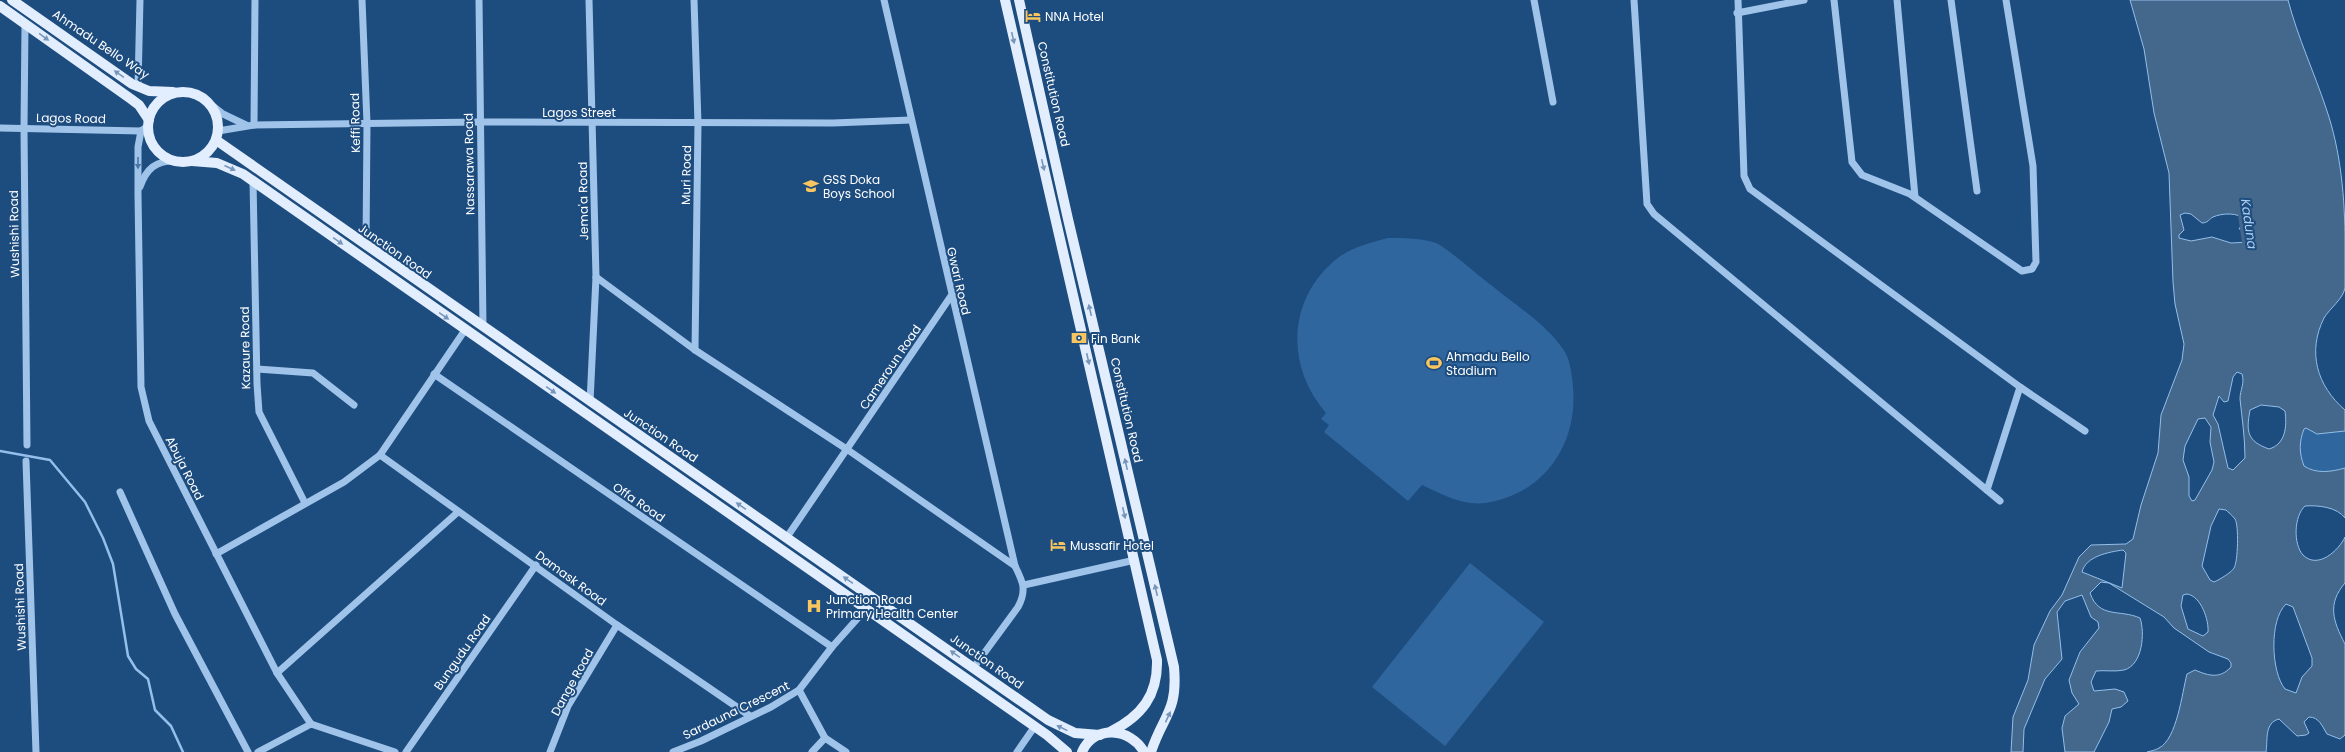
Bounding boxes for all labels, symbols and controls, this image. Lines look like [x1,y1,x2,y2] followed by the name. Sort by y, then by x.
[49,5,153,83] street label: Ahmadu Bello Way
[1024,7,1042,25] hotel icon: NNA Hotel
[1045,8,1104,25] place label: NNA Hotel
[1010,32,1016,44] one-way arrow
[38,33,49,41] one-way arrow
[1034,40,1074,148] street label: Constitution Road
[114,70,124,78] one-way arrow
[346,93,364,153] street label: Keffi Road
[542,104,616,121] street label: Lagos Street
[36,109,106,127] street label: Lagos Road
[460,113,478,215] street label: Nassarawa Road
[677,145,695,205] street label: Muri Road
[135,157,141,170] one-way arrow
[1040,158,1046,171] one-way arrow
[574,162,592,240] street label: Jema'a Road
[224,165,236,171] one-way arrow
[823,171,895,202] place label: GSS Doka Boys School
[802,177,820,195] school or university icon: GSS Doka Boys School
[5,190,23,278] street label: Wushishi Road
[2236,198,2262,251] water label: Kaduna
[355,219,435,283] street label: Junction Road
[332,237,343,245] one-way arrow
[943,245,975,317] street label: Gwari Road
[1086,304,1092,316] one-way arrow
[236,306,254,390] street label: Kazaure Road
[439,312,449,320] one-way arrow
[855,321,925,413] street label: Cameroun Road
[1070,329,1088,347] bank icon: Fin Bank
[1091,330,1141,347] place label: Fin Bank
[1446,348,1530,379] place label: Ahmadu Bello Stadium
[1086,353,1092,366] one-way arrow
[1425,354,1443,372] sports icon: Ahmadu Bello Stadium
[1107,356,1147,464] street label: Constitution Road
[545,386,556,394] one-way arrow
[621,404,701,466] street label: Junction Road
[162,433,208,503] street label: Abuja Road
[1123,458,1129,470] one-way arrow
[609,478,669,526] street label: Offa Road
[736,502,747,510] one-way arrow
[1122,507,1128,519] one-way arrow
[1049,536,1067,554] hotel icon: Mussafir Hotel
[1070,537,1154,554] place label: Mussafir Hotel
[532,546,610,610] street label: Damask Road
[10,563,30,651] street label: Wushishi Road
[843,576,854,584] one-way arrow
[1153,584,1159,596] one-way arrow
[826,591,959,622] place label: Junction Road Primary Health Center
[805,597,823,615] hospital icon: Junction Road Primary Health Center
[430,611,494,693] street label: Bungudu Road
[947,629,1027,693] street label: Junction Road
[547,645,597,719] street label: Dange Road
[950,650,960,658] one-way arrow
[680,677,792,743] street label: Sardauna Crescent
[1165,711,1171,723] one-way arrow
[1056,725,1068,731] one-way arrow

